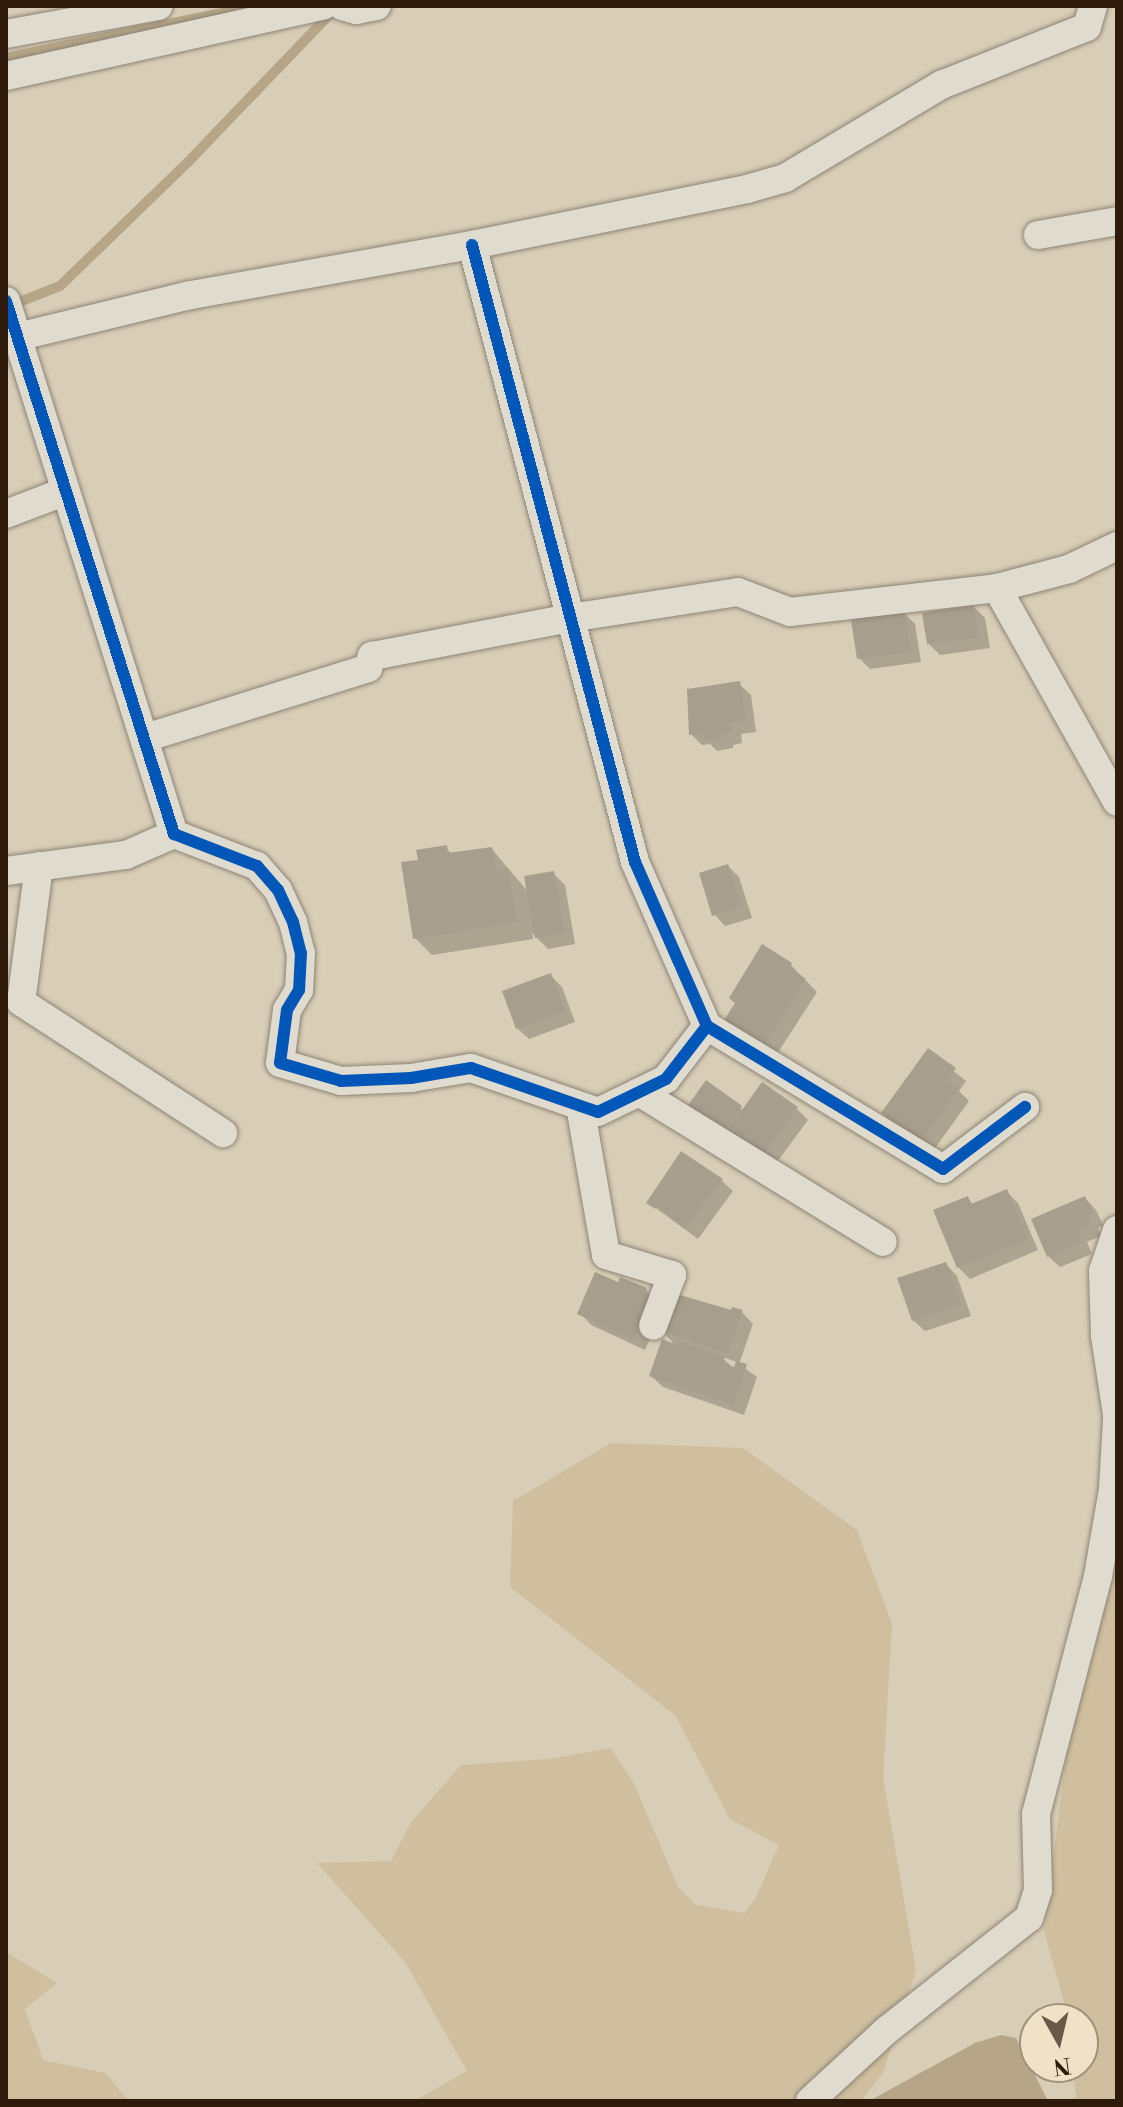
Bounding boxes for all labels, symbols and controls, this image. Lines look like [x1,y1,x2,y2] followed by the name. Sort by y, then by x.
[1019,2003,1099,2083] north arrow
[1052,2051,1073,2080] text: N

